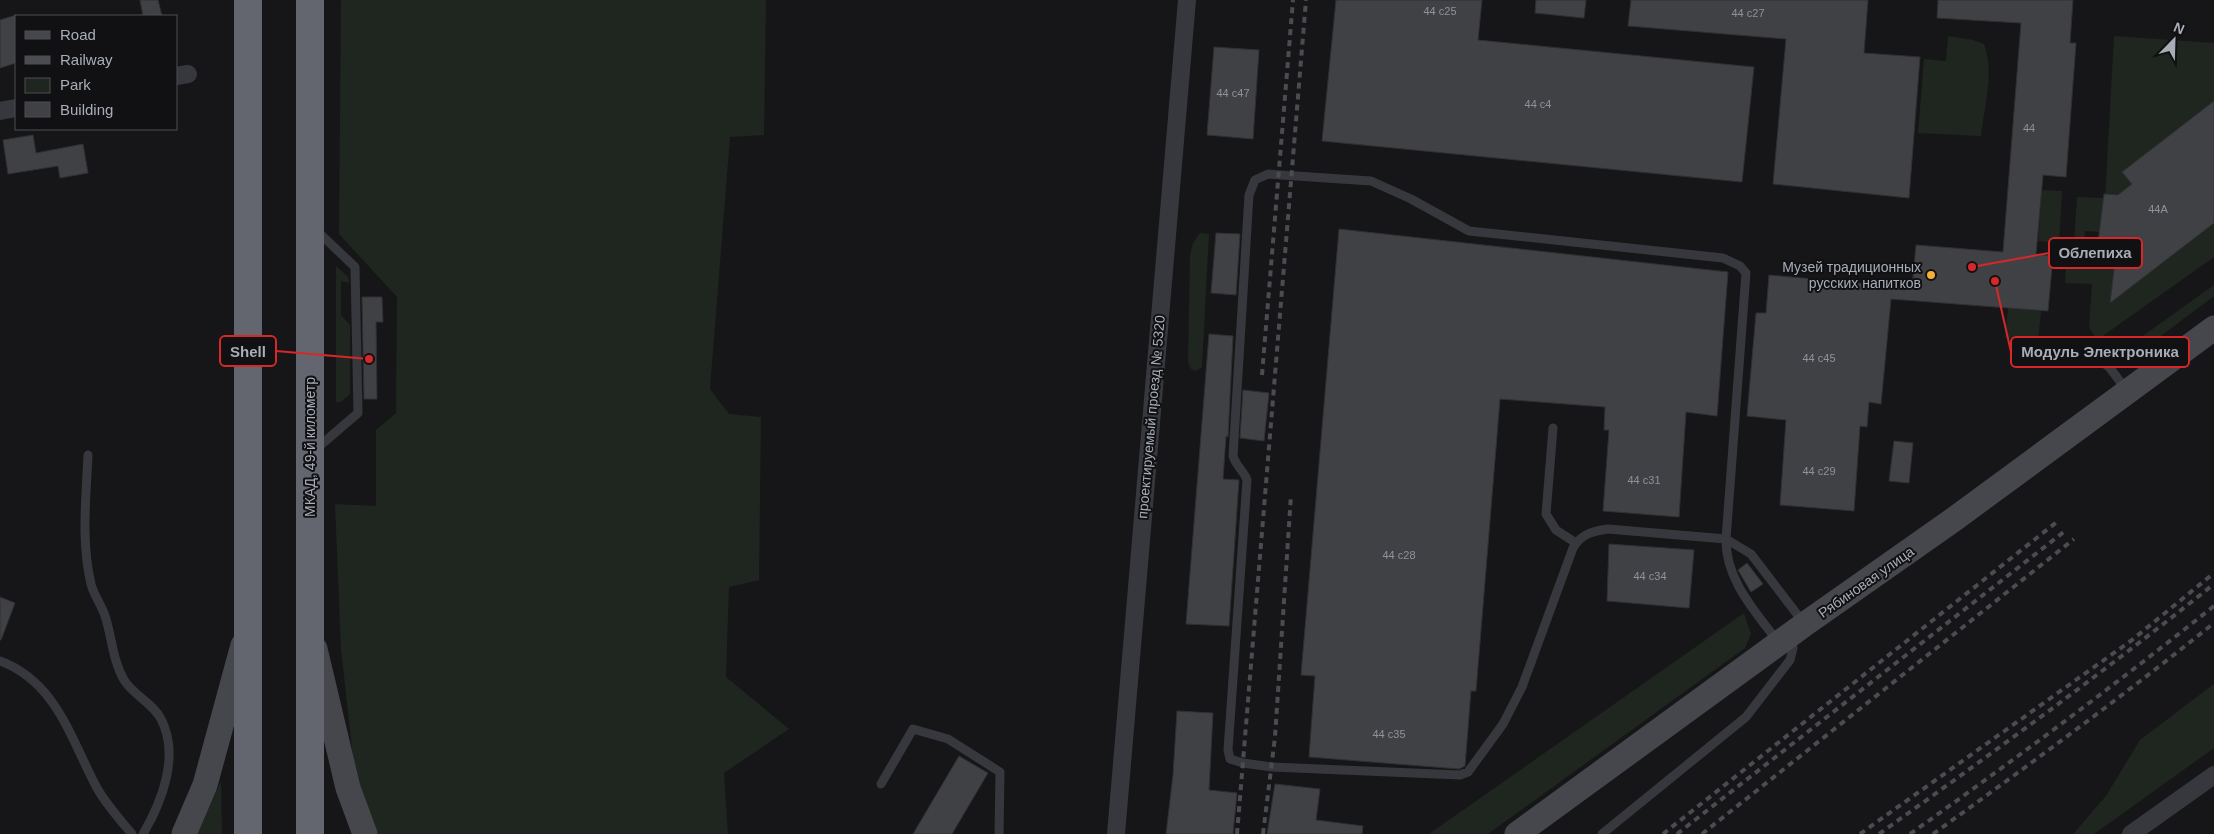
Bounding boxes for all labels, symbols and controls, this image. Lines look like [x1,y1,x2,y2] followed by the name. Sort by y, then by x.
[1423,5,1457,17] house number: 44 с25
[1731,7,1765,19] house number: 44 с27
[15,15,178,130] legend
[2149,15,2199,65] north arrow
[2171,19,2187,37] text: N
[60,26,96,43] text: Road
[60,51,113,68] text: Railway
[60,76,91,93] text: Park
[1216,87,1250,99] house number: 44 с47
[1525,98,1551,110] house number: 44 с4
[60,101,113,118] text: Building
[2023,122,2035,134] house number: 44
[2148,203,2168,215] house number: 44А
[2049,238,2142,268] callout: Облепиха
[2058,244,2132,261] text: Облепиха
[1782,259,1921,291] place label: Музей традиционных русских напитков
[1925,269,1937,281] marker: Музей традиционных русских напитков
[1134,314,1168,519] street label: проектируемый проезд № 5320
[220,336,276,366] callout: Shell
[2011,337,2189,367] callout: Модуль Электроника
[230,343,266,360] text: Shell
[2021,343,2179,360] text: Модуль Электроника
[1802,352,1836,364] house number: 44 с45
[302,377,318,517] street label: МКАД, 49-й километр
[1802,465,1836,477] house number: 44 с29
[1627,474,1661,486] house number: 44 с31
[1815,543,1917,621] street label: Рябиновая улица
[1382,549,1416,561] house number: 44 с28
[1633,570,1667,582] house number: 44 с34
[1372,728,1406,740] house number: 44 с35

